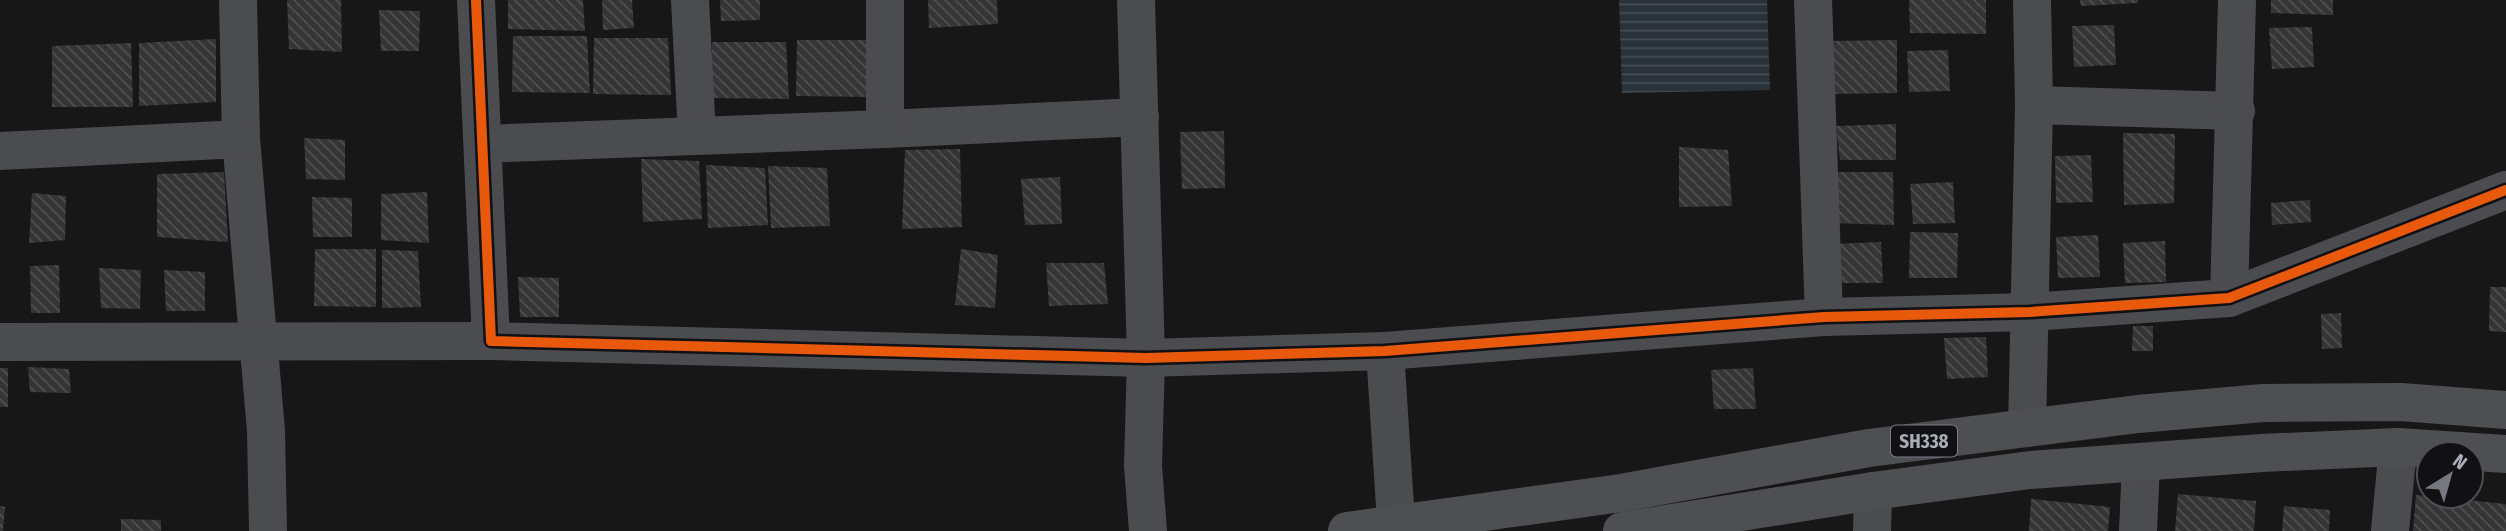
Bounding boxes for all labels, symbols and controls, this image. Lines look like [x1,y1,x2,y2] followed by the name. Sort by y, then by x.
[1891,426,1957,456] road number: SH338
[2415,440,2485,510] north arrow
[2448,449,2471,474] text: N

